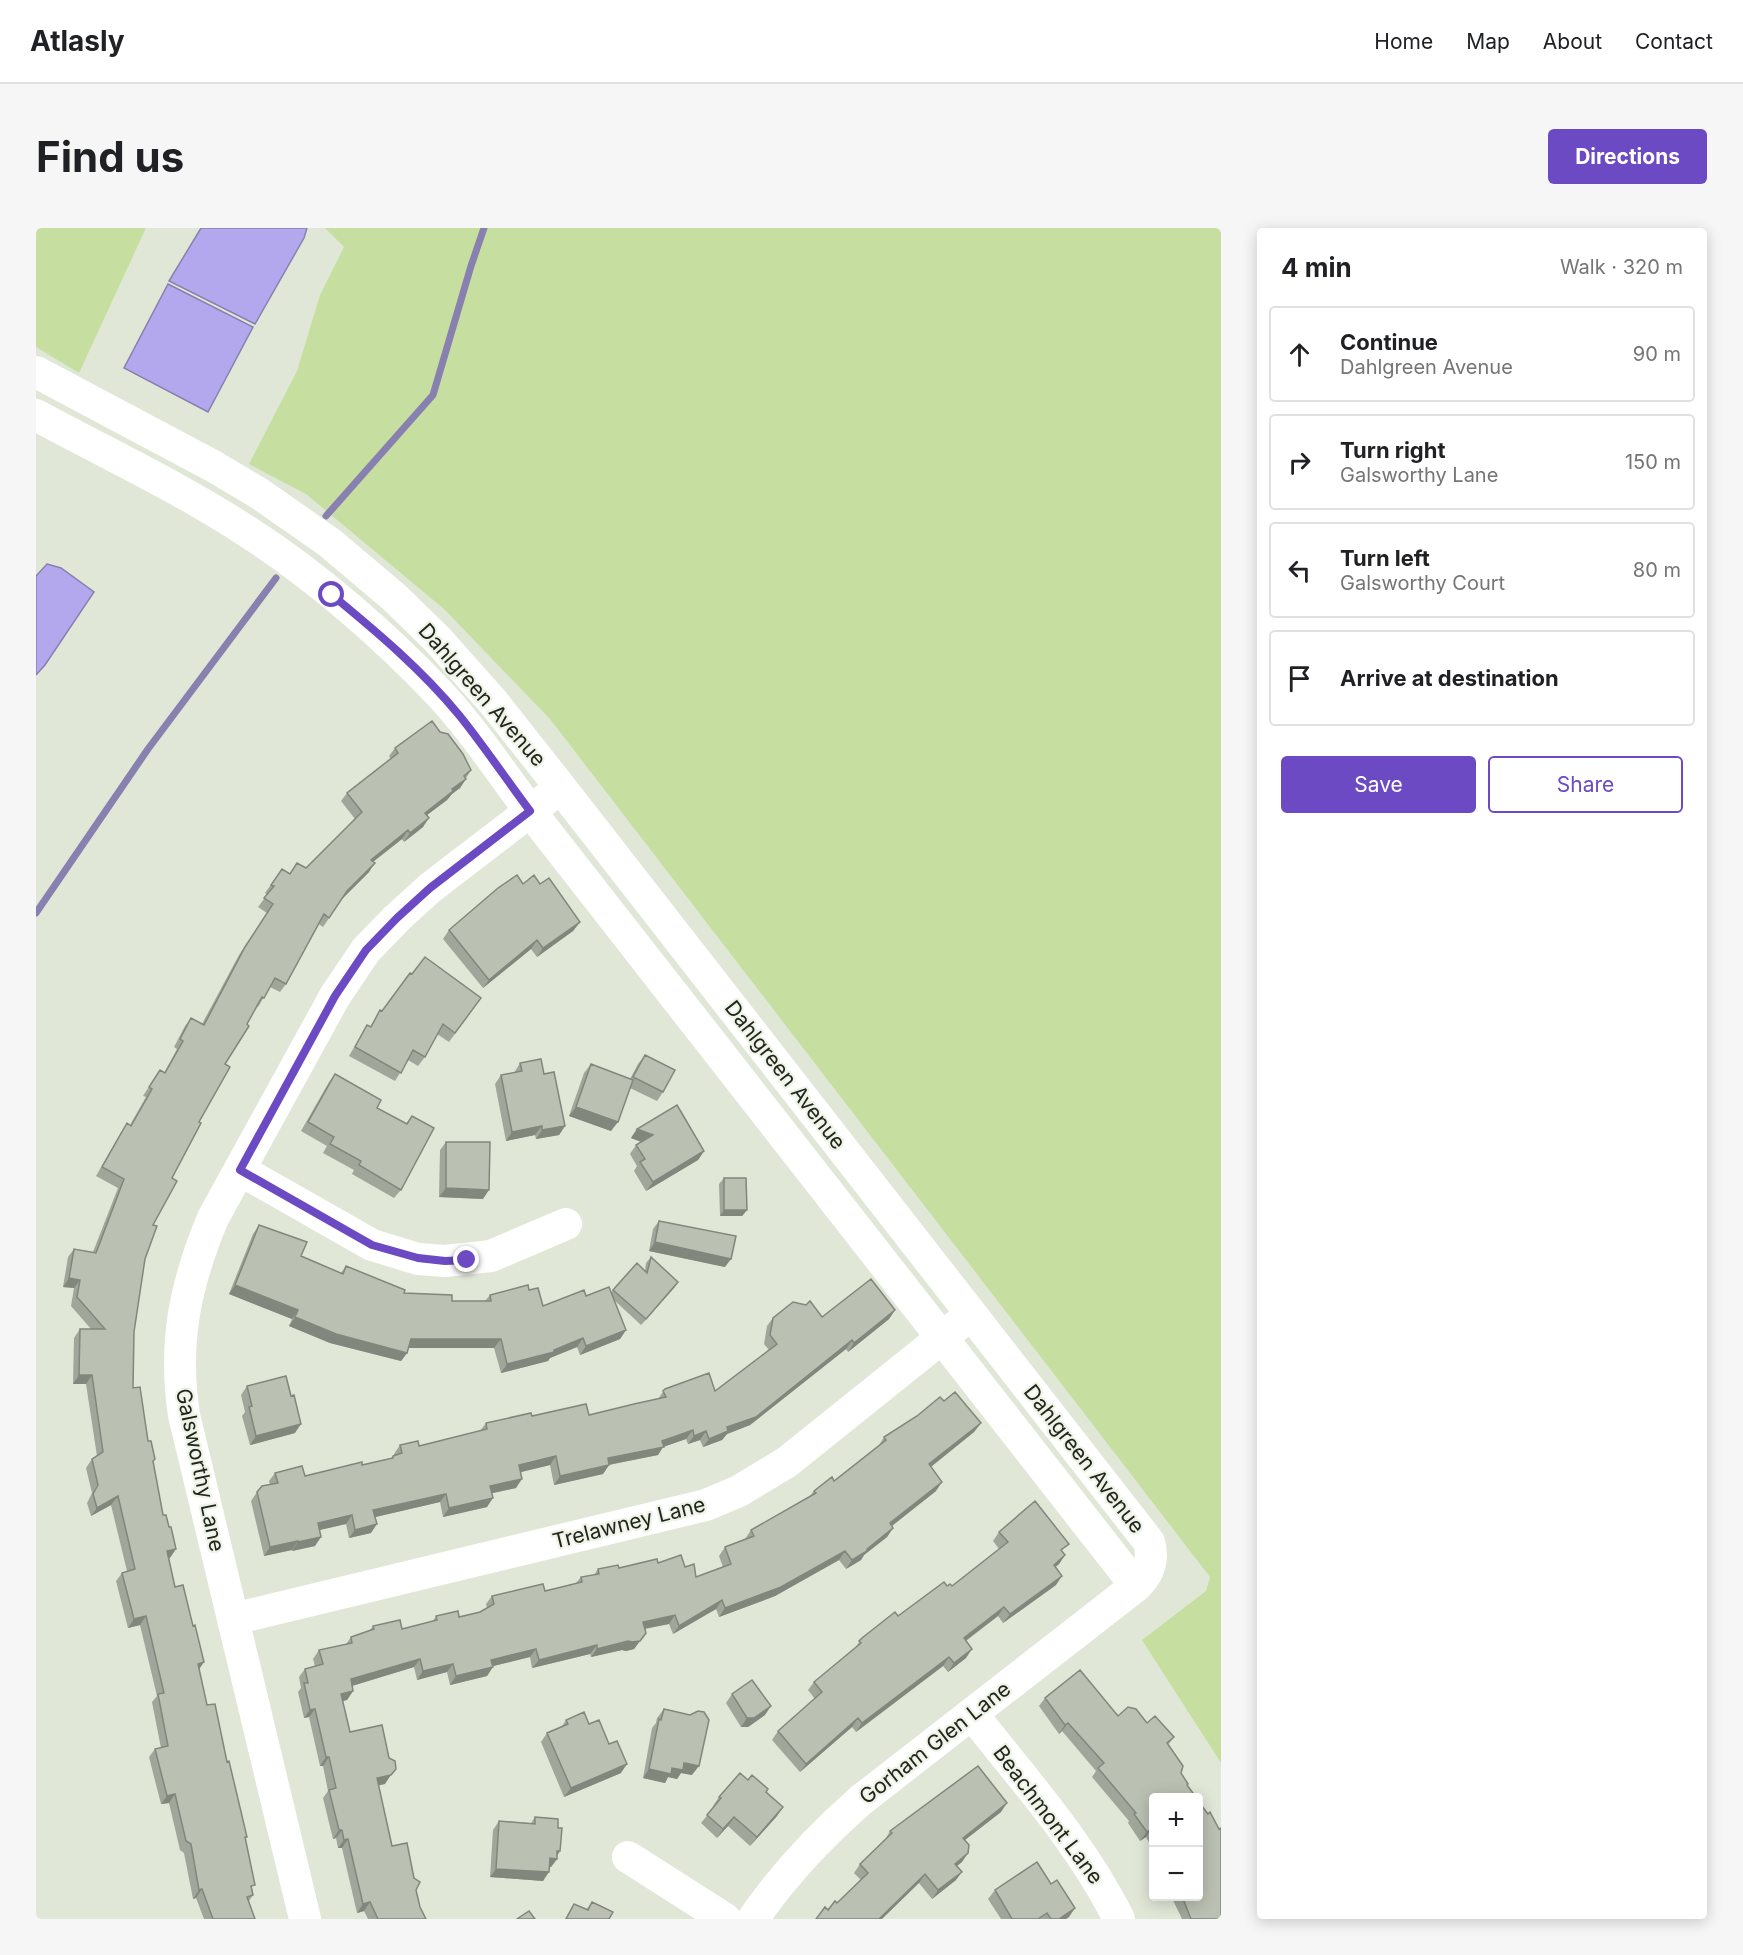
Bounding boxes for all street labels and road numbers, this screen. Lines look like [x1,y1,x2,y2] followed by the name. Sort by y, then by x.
[413,618,551,771] street label: Dahlgreen Avenue
[720,996,851,1154] street label: Dahlgreen Avenue
[1019,1380,1150,1538] street label: Dahlgreen Avenue
[171,1386,230,1554] street label: Galsworthy Lane
[550,1491,708,1554] street label: Trelawney Lane
[854,1676,1015,1809] street label: Gorham Glen Lane
[988,1741,1109,1889] street label: Beachmont Lane

